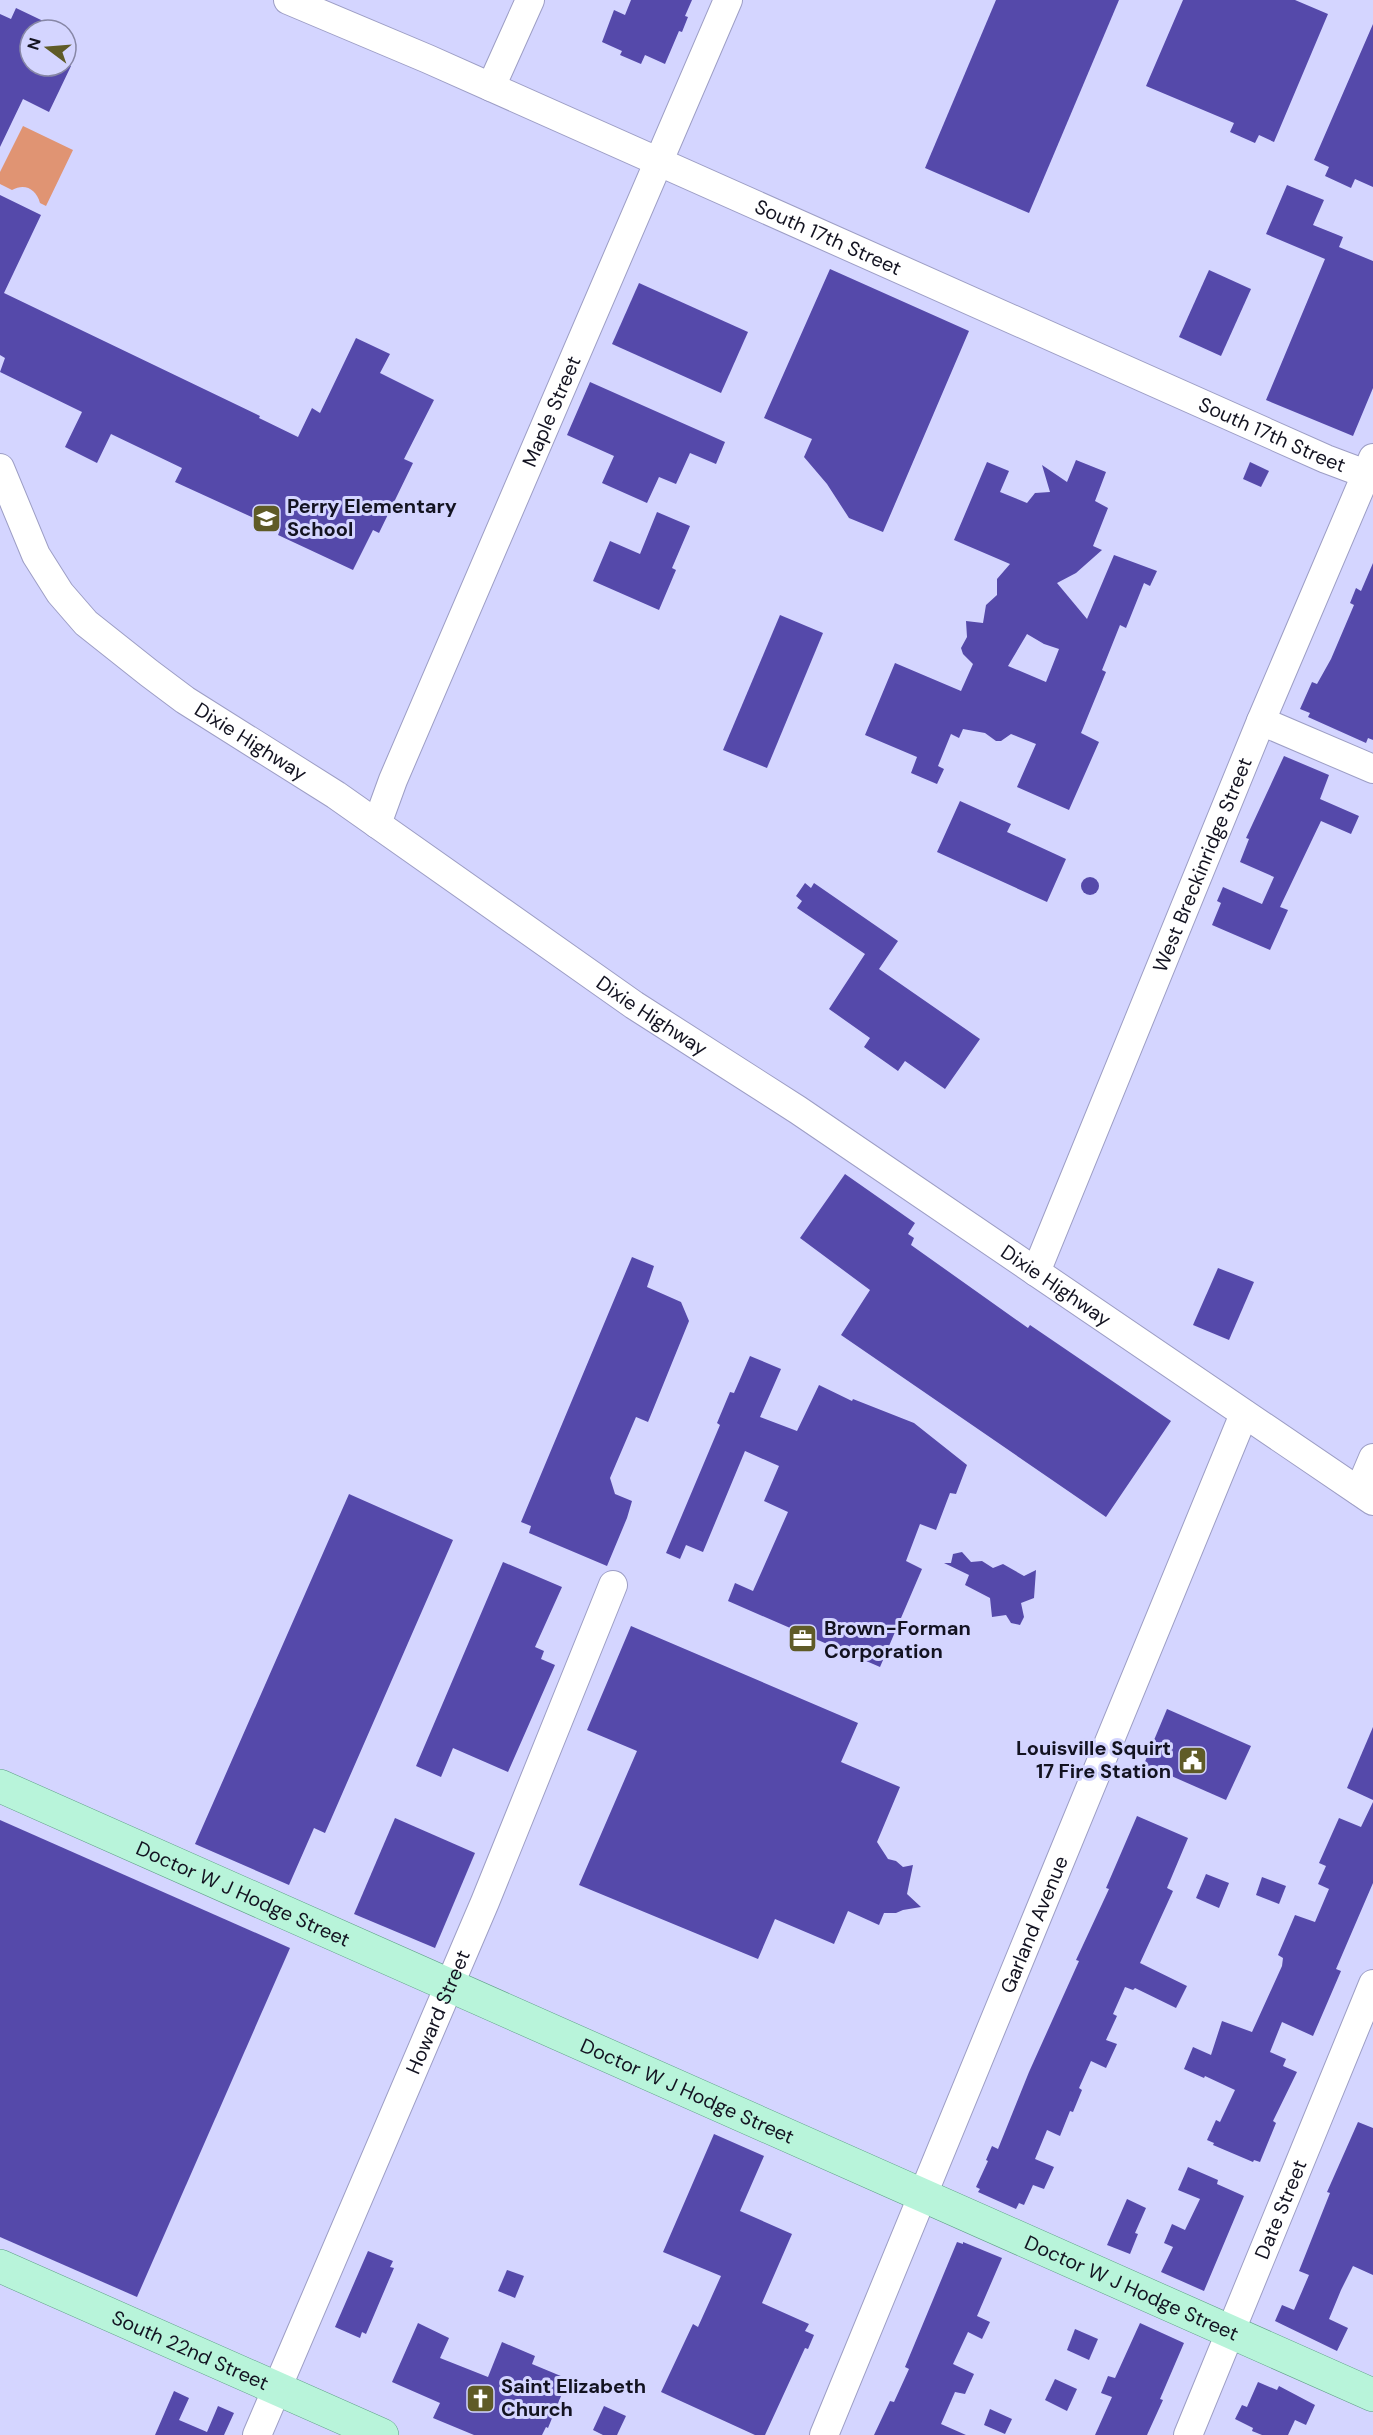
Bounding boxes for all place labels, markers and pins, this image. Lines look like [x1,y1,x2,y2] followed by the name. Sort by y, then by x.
[287,493,457,542] place label: Perry Elementary School
[250,502,282,534] school or university icon: Perry Elementary School
[824,1615,971,1664] place label: Brown-Forman Corporation
[787,1623,819,1655] office icon: Brown-Forman Corporation
[1016,1735,1171,1784] place label: Louisville Squirt 17 Fire Station
[1176,1744,1208,1776] public building icon: Louisville Squirt 17 Fire Station
[501,2373,646,2422] place label: Saint Elizabeth Church
[464,2382,496,2414] church icon: Saint Elizabeth Church

